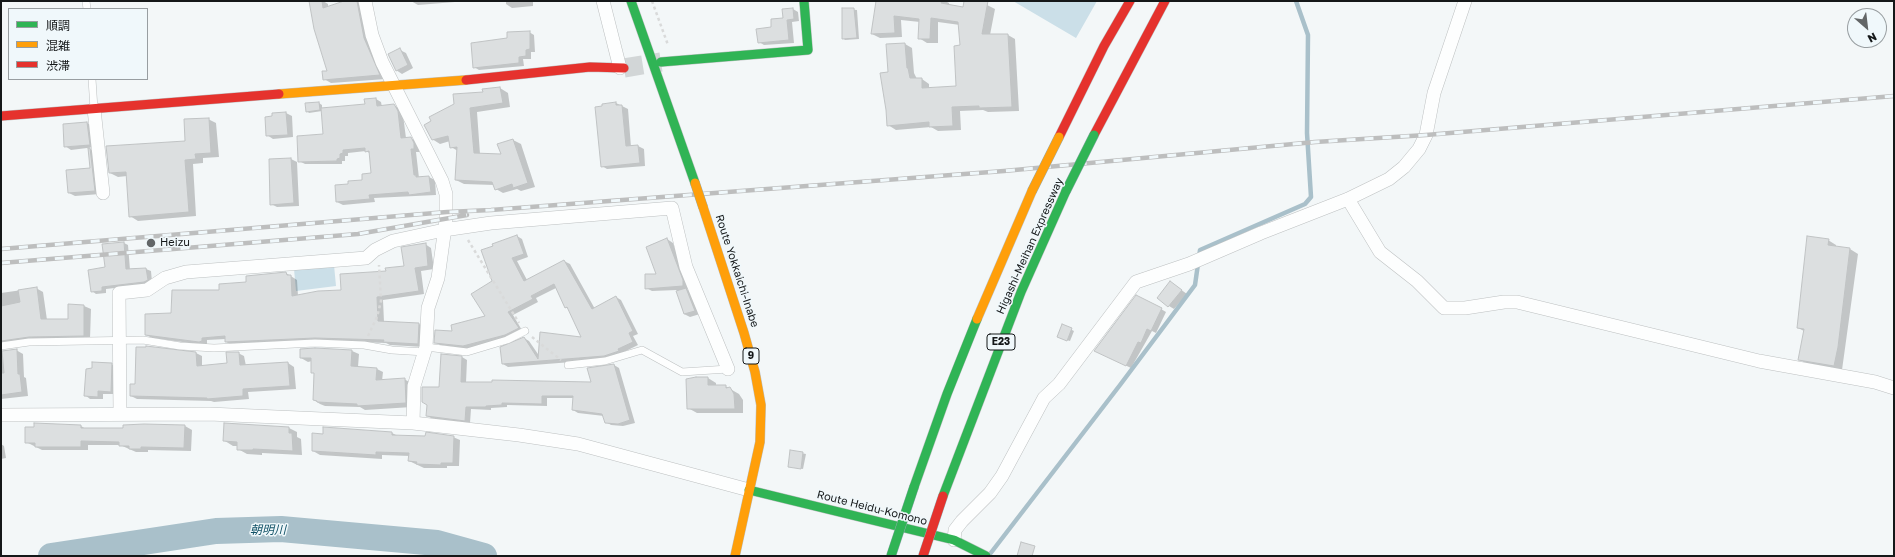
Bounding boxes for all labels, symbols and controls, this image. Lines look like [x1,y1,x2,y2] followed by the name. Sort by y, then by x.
[8,8,148,80] legend
[1847,8,1887,48] north arrow
[46,18,70,33] text: 順調
[1866,30,1879,46] text: N
[46,38,70,53] text: 混雑
[46,58,70,73] text: 渋滞
[994,176,1066,316] street label: Higashi-Meihan Expressway
[713,213,761,329] street label: Route Yokkaichi-Inabe
[160,236,190,250] place label: Heizu
[145,237,157,249] marker: Heizu
[987,334,1015,350] road number: E23
[743,348,759,364] road number: 9
[816,488,928,528] street label: Route Heidu-Komono
[250,523,286,537] water label: 朝明川

